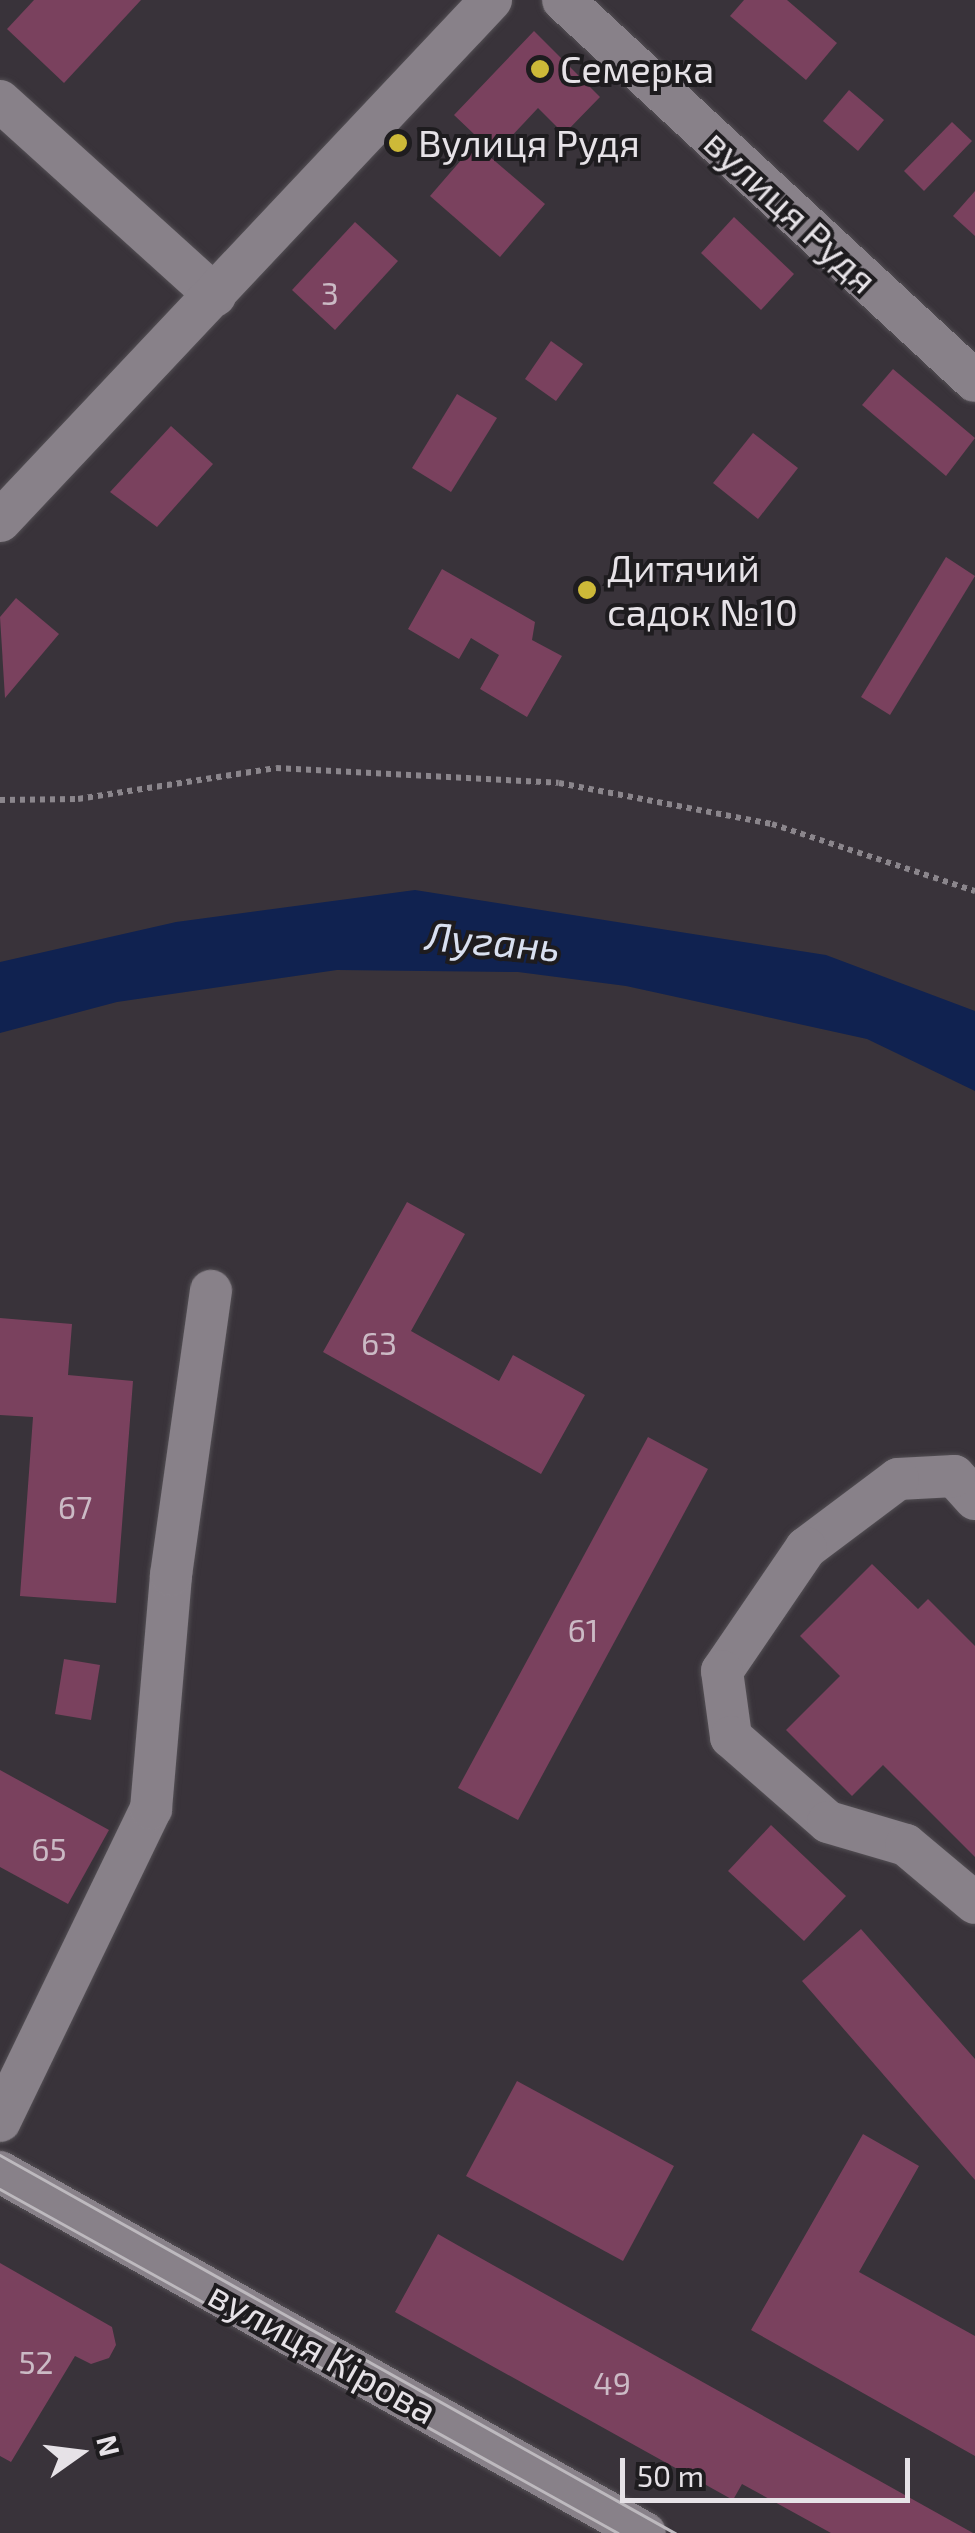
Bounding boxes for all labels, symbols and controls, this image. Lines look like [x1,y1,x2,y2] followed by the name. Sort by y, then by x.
[560,46,714,92] place label: Семерка
[529,58,551,80] marker: Семерка
[418,120,640,166] place label: Вулиця Рудя
[695,120,887,302] street label: вулиця Рудя
[387,132,409,154] marker: Вулиця Рудя
[321,273,339,311] house number: 3
[607,545,798,634] place label: Дитячий садок №10
[576,579,598,601] marker: Дитячий садок №10
[424,910,562,970] water label: Лугань
[361,1323,397,1361] house number: 63
[58,1487,92,1525] house number: 67
[567,1610,599,1648] house number: 61
[31,1829,67,1867] house number: 65
[201,2271,445,2433] street label: вулиця Кірова
[18,2342,54,2380] house number: 52
[593,2363,631,2401] house number: 49
[30,2403,130,2503] north arrow
[90,2432,128,2460] text: N
[625,2438,915,2500] scale bar
[637,2457,704,2493] text: 50 m

